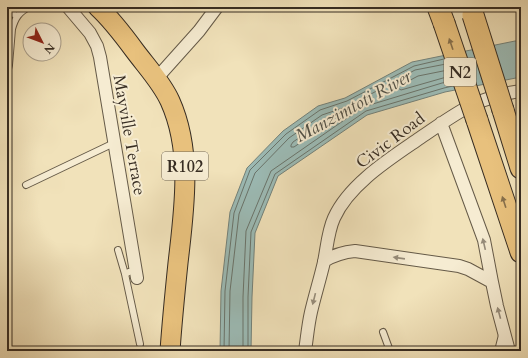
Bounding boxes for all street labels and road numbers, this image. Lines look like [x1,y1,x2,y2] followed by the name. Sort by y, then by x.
[444,58,476,86] road number: N2
[108,73,151,197] street label: Mayville Terrace
[351,107,430,174] street label: Civic Road
[162,152,208,180] road number: R102

